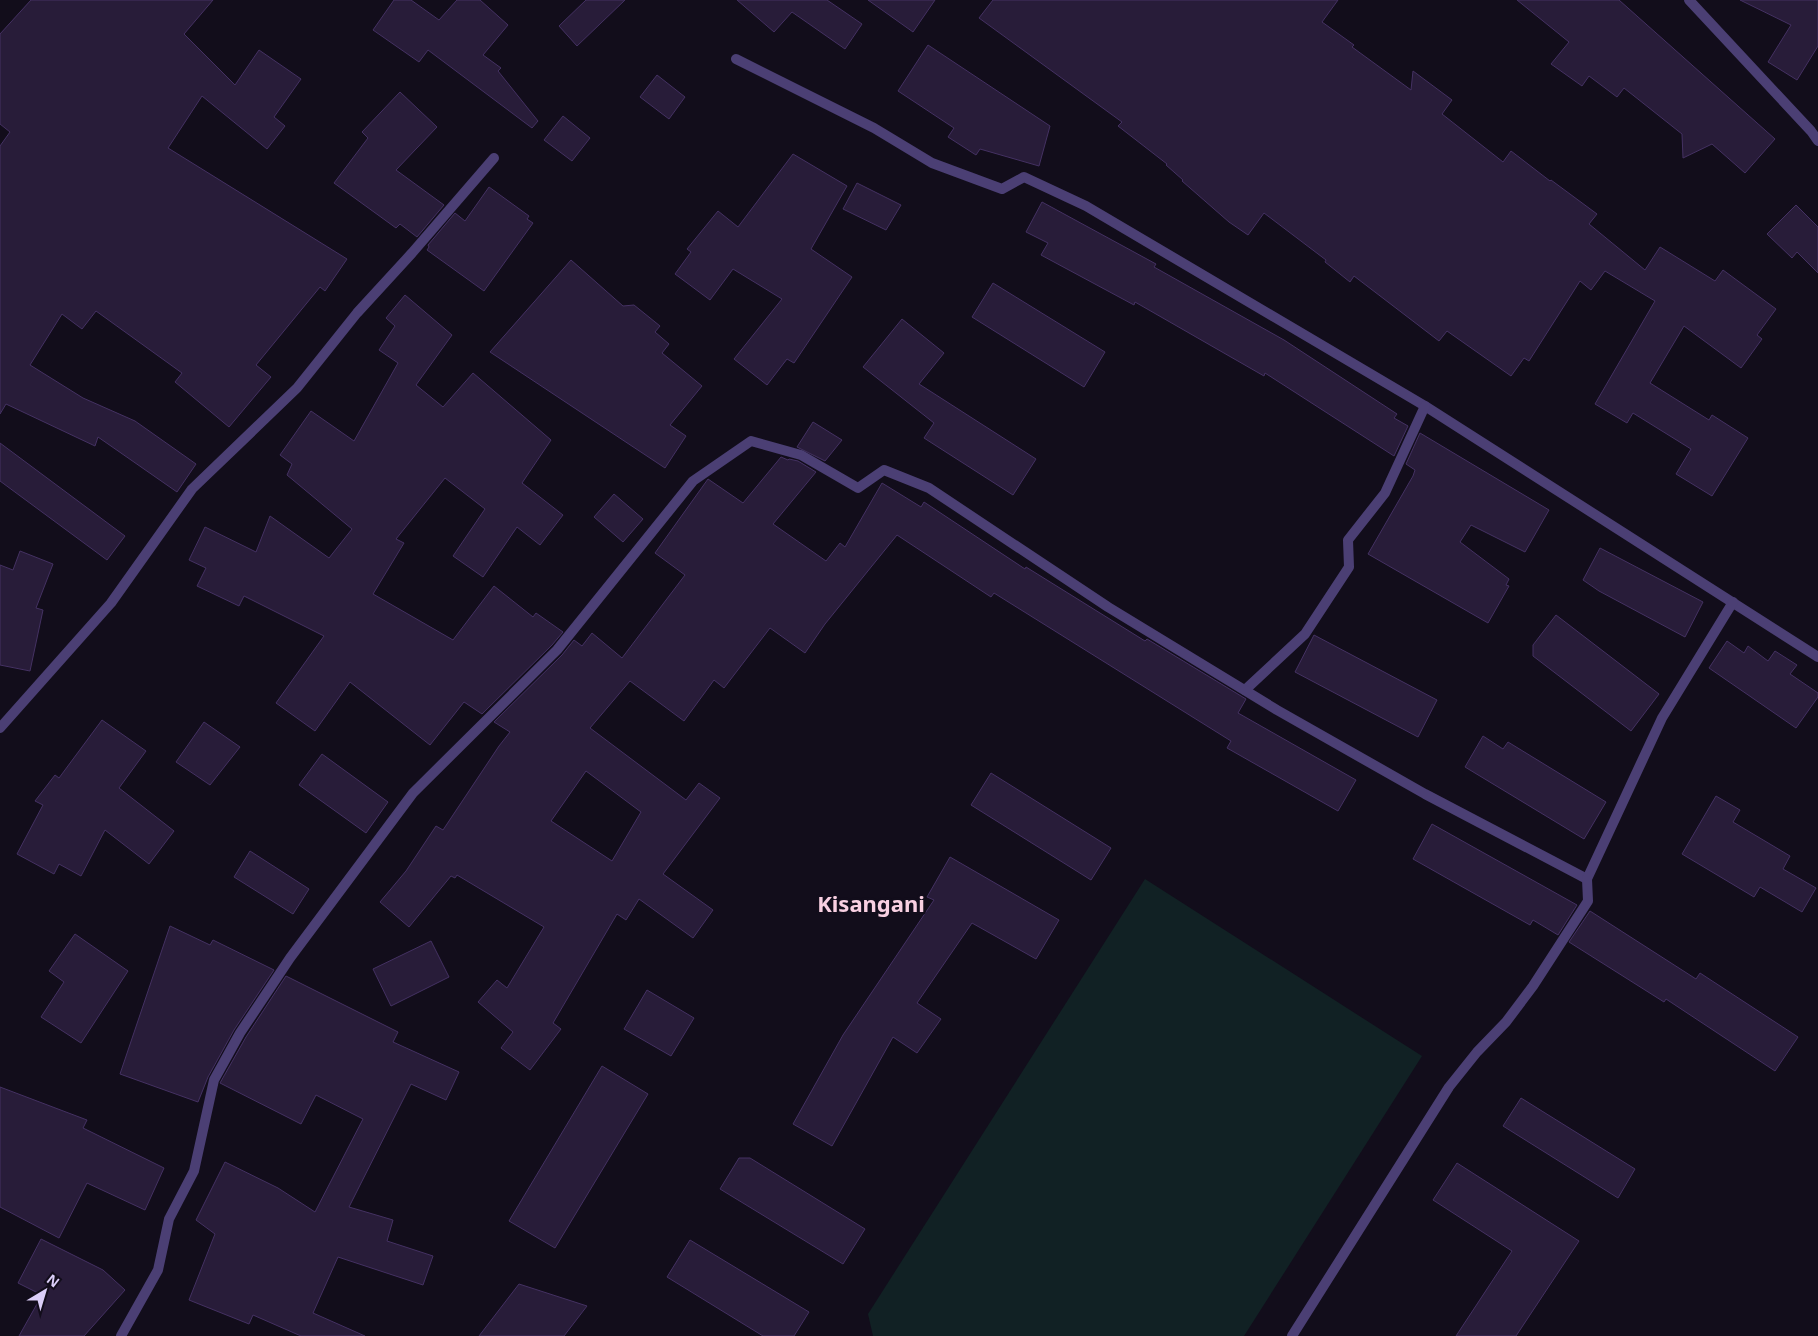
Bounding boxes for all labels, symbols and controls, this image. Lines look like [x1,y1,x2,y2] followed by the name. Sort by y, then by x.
[817,888,925,918] district label: Kisangani
[20,1266,70,1316] north arrow
[43,1269,64,1291] text: N

